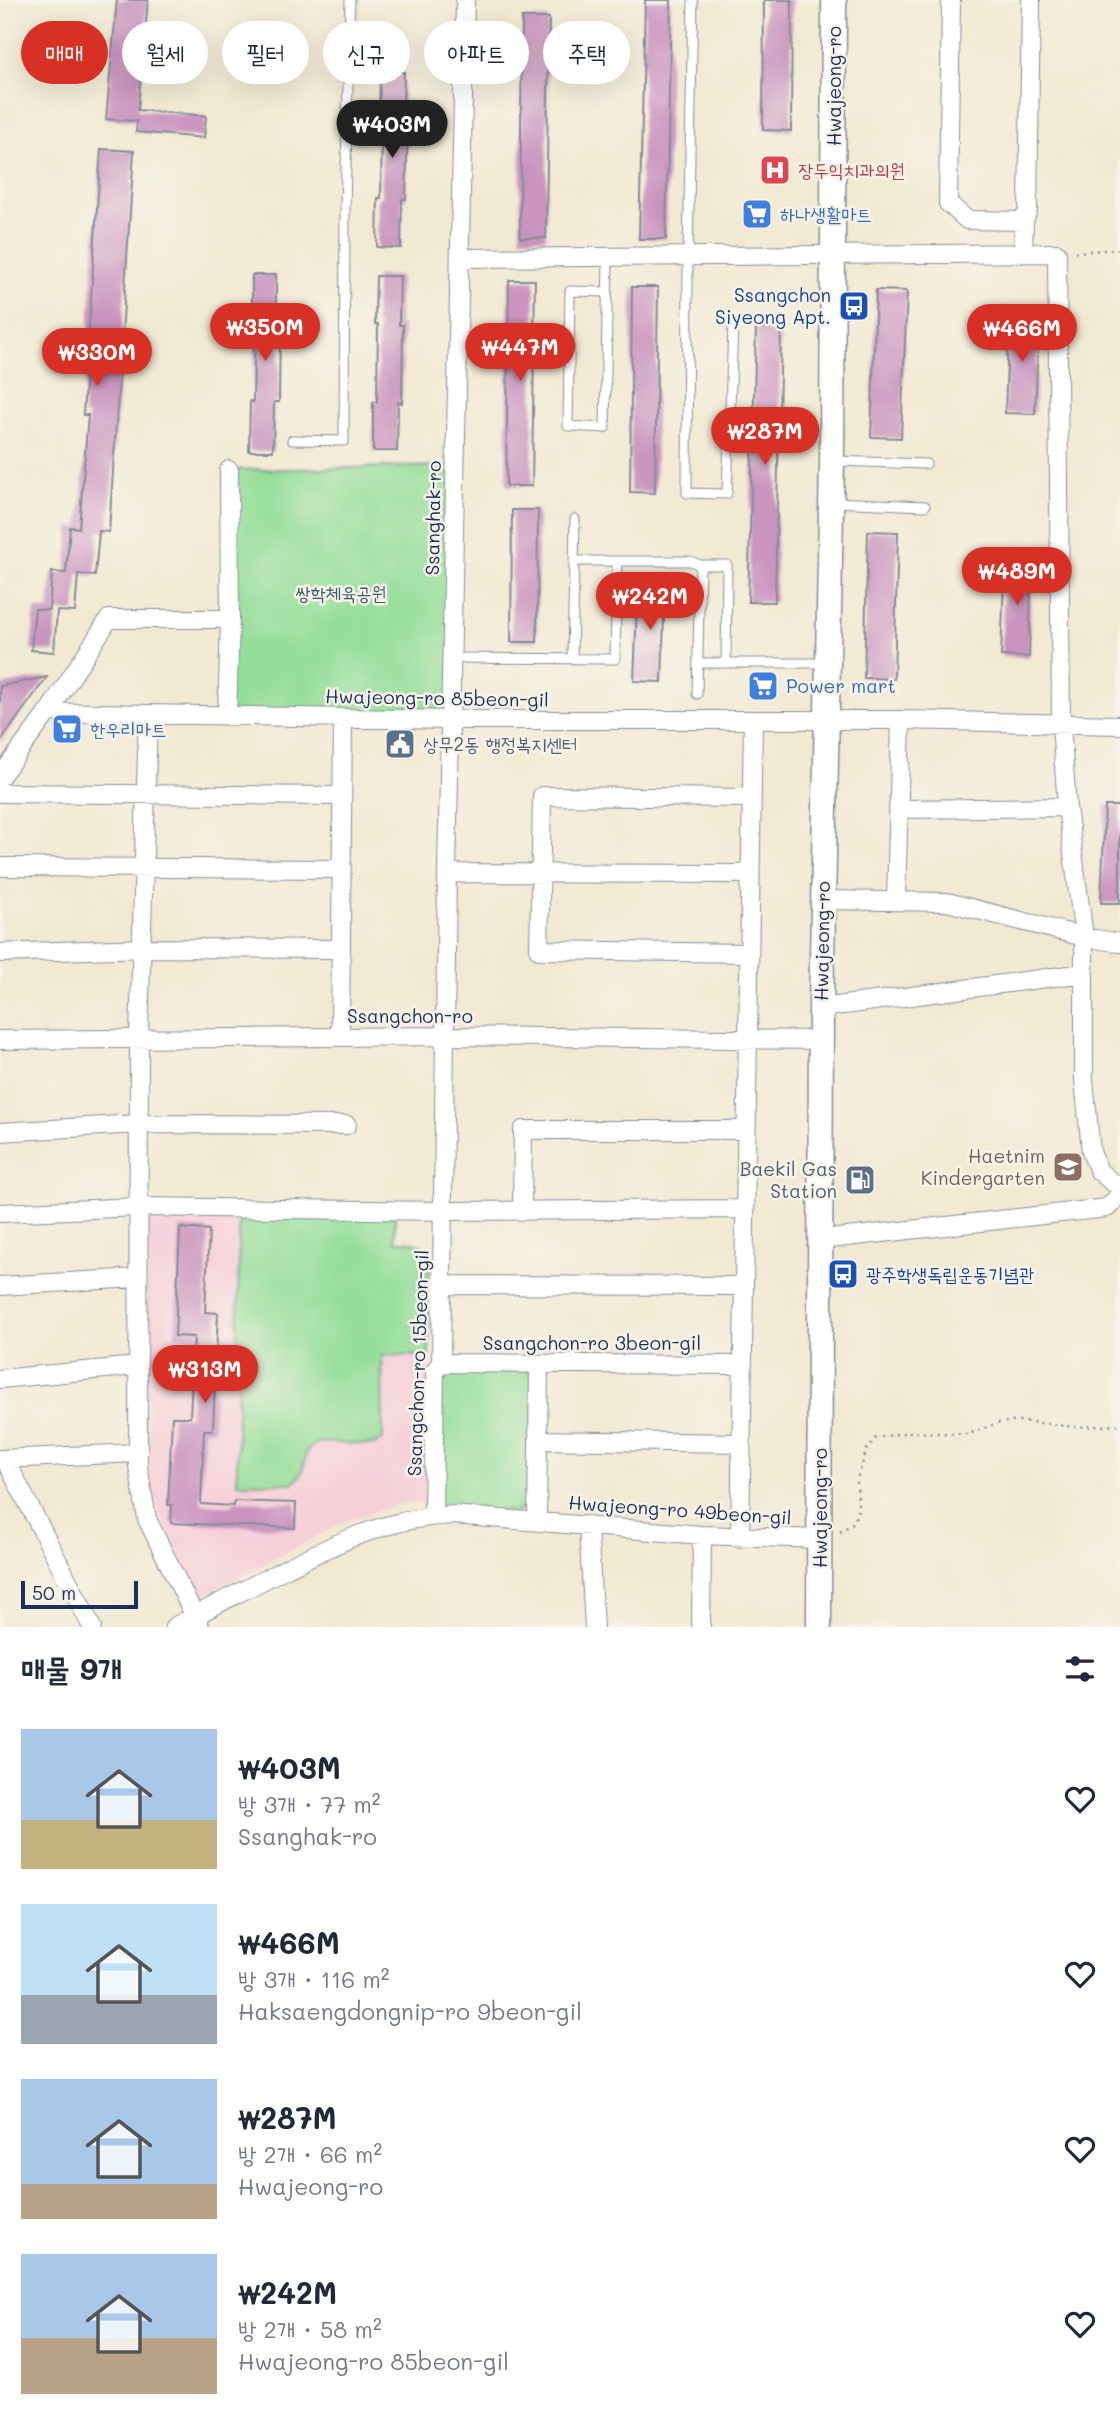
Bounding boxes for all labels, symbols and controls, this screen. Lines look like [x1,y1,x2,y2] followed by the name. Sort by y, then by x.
[21,21,108,84] chip: 매매
[122,21,208,84] chip: 월세
[222,21,309,84] chip: 필터
[323,21,410,84] chip: 신규
[424,21,529,84] chip: 아파트
[543,21,630,84] chip: 주택
[821,26,846,146] street label: Hwajeong-ro
[343,100,441,160] pin: ₩403M
[353,108,431,138] text: ₩403M
[758,153,792,187] hospital icon: 장두익치과의원
[798,157,905,182] place label: 장두익치과의원
[740,197,774,231] supermarket icon: 하나생활마트
[780,201,872,226] place label: 하나생활마트
[715,282,831,329] place label: Ssangchon Siyeong Apt.
[837,289,871,323] bus stop icon: Ssangchon Siyeong Apt.
[216,304,314,363] pin: ₩350M
[973,304,1071,364] pin: ₩466M
[226,311,304,341] text: ₩350M
[983,312,1061,342] text: ₩466M
[471,324,569,383] pin: ₩447M
[48,328,146,388] pin: ₩330M
[481,331,559,361] text: ₩447M
[58,336,136,366] text: ₩330M
[716,407,814,467] pin: ₩287M
[727,415,803,445] text: ₩287M
[419,460,446,576] street label: Ssanghak-ro
[968,548,1066,607] pin: ₩489M
[978,555,1056,585] text: ₩489M
[601,572,699,632] pin: ₩242M
[295,580,387,605] park label: 쌍학체육공원
[612,580,688,610] text: ₩242M
[746,669,780,703] supermarket icon: Power mart
[786,673,896,698] place label: Power mart
[325,683,549,712] street label: Hwajeong-ro 85beon-gil
[50,712,84,746] supermarket icon: 한우리마트
[90,716,166,741] place label: 한우리마트
[383,727,417,761] public building icon: 상무2동 행정복지센터
[423,731,577,756] place label: 상무2동 행정복지센터
[808,881,835,1001] street label: Hwajeong-ro
[347,1003,473,1028] street label: Ssangchon-ro
[921,1143,1045,1190] place label: Haetnim Kindergarten
[1051,1150,1085,1184] school or university icon: Haetnim Kindergarten
[740,1156,837,1203] place label: Baekil Gas Station
[843,1163,877,1197] fuel station icon: Baekil Gas Station
[401,1249,434,1477] street label: Ssangchon-ro 15beon-gil
[826,1257,860,1291] bus stop icon: 광주학생독립운동기념관
[866,1261,1034,1286] place label: 광주학생독립운동기념관
[483,1330,701,1355] street label: Ssangchon-ro 3beon-gil
[156,1346,254,1405] pin: ₩313M
[168,1353,242,1383] text: ₩313M
[807,1448,832,1568] street label: Hwajeong-ro
[568,1489,792,1530] street label: Hwajeong-ro 49beon-gil
[21,1578,138,1610] scale bar
[32,1580,76,1605] text: 50 m
[21,1648,122,1688] text: 매물 9개
[1061,1650,1099,1688] icon: filters
[238,1747,341,1787] text: ₩403M
[77,1757,161,1841] icon: home
[1061,1780,1099,1818] icon: heart
[238,1789,381,1819] text: 방 3개 · 77 m²
[238,1821,377,1851] text: Ssanghak-ro
[238,1922,340,1962] text: ₩466M
[77,1932,161,2016] icon: home
[1061,1955,1099,1993] icon: heart
[238,1964,389,1994] text: 방 3개 · 116 m²
[238,1996,582,2026] text: Haksaengdongnip-ro 9beon-gil
[238,2097,337,2137] text: ₩287M
[77,2107,161,2191] icon: home
[1061,2130,1099,2168] icon: heart
[238,2139,382,2169] text: 방 2개 · 66 m²
[238,2171,383,2201] text: Hwajeong-ro
[238,2272,337,2312] text: ₩242M
[77,2282,161,2366] icon: home
[1061,2305,1099,2343] icon: heart
[238,2314,382,2344] text: 방 2개 · 58 m²
[238,2346,509,2376] text: Hwajeong-ro 85beon-gil

